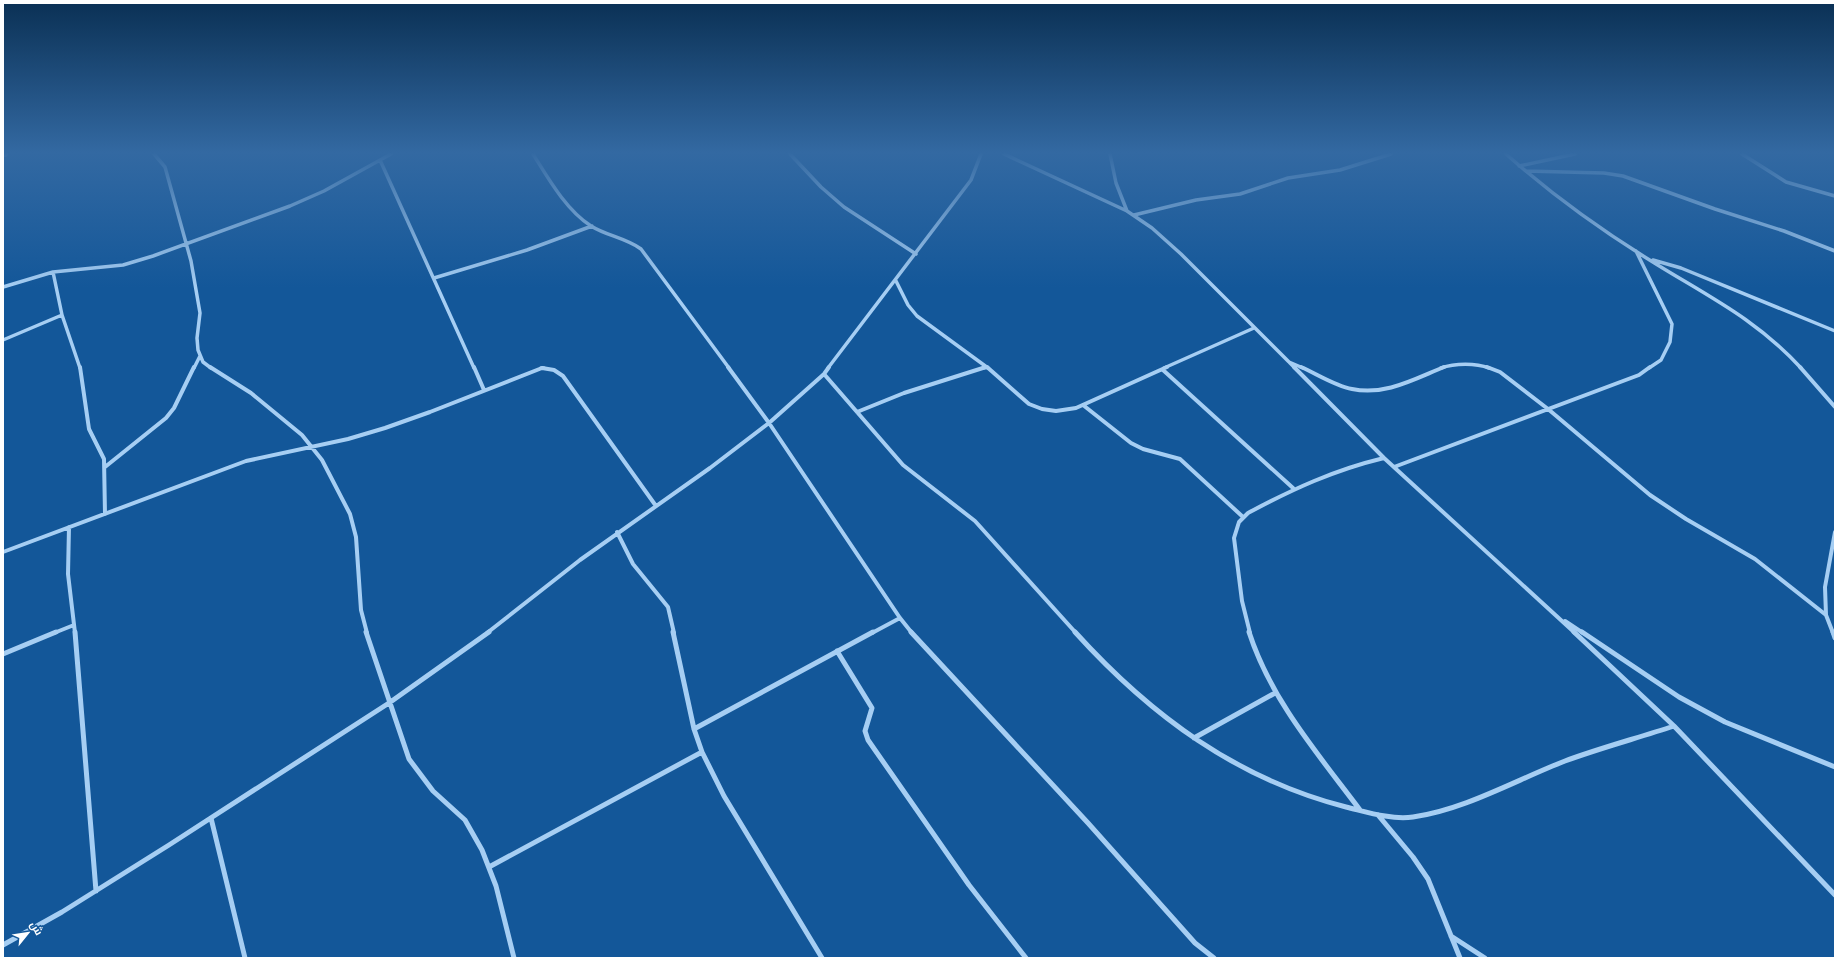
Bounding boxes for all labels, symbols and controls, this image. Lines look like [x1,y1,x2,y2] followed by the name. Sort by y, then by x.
[8,913,48,953] north arrow
[27,918,46,938] text: ش

